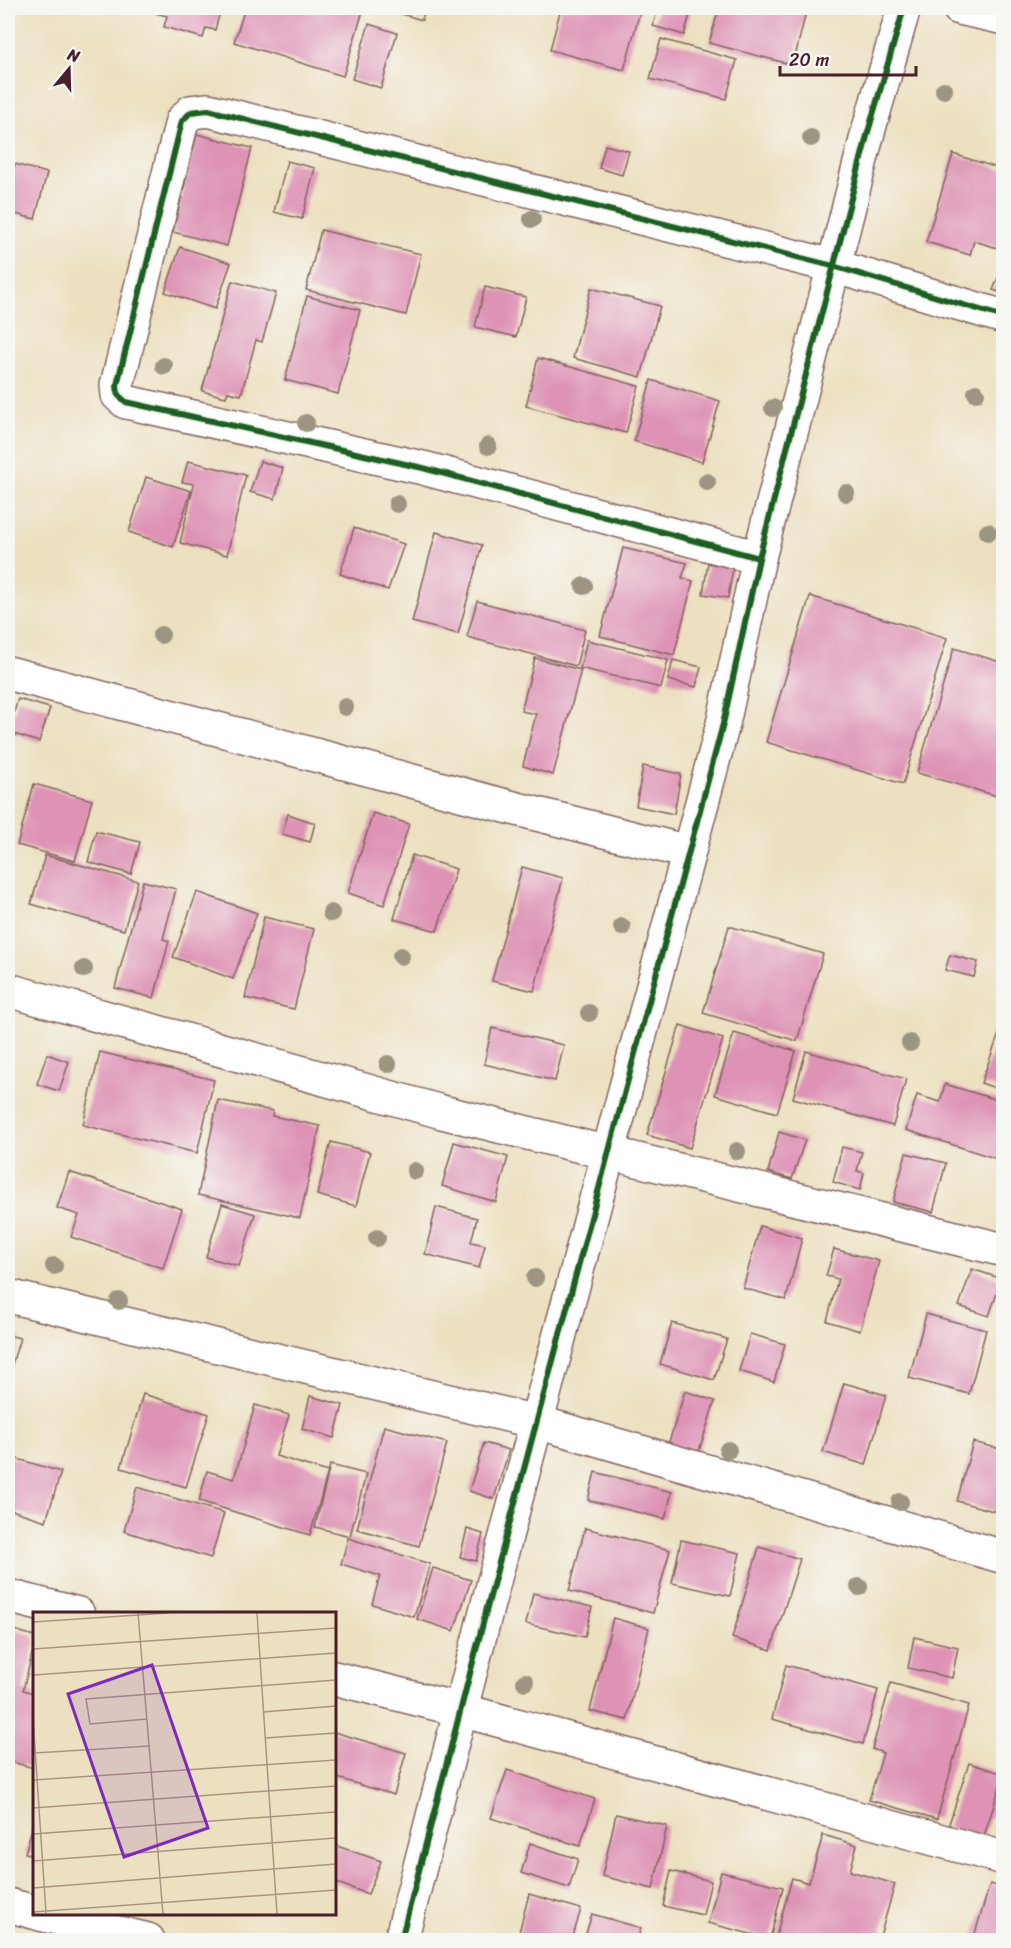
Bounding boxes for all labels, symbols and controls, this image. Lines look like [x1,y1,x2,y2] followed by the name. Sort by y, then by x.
[39,39,99,99] north arrow
[63,39,85,71] text: N
[780,39,916,77] scale bar
[789,44,829,76] text: 20 m
[33,1612,336,1915] inset map

